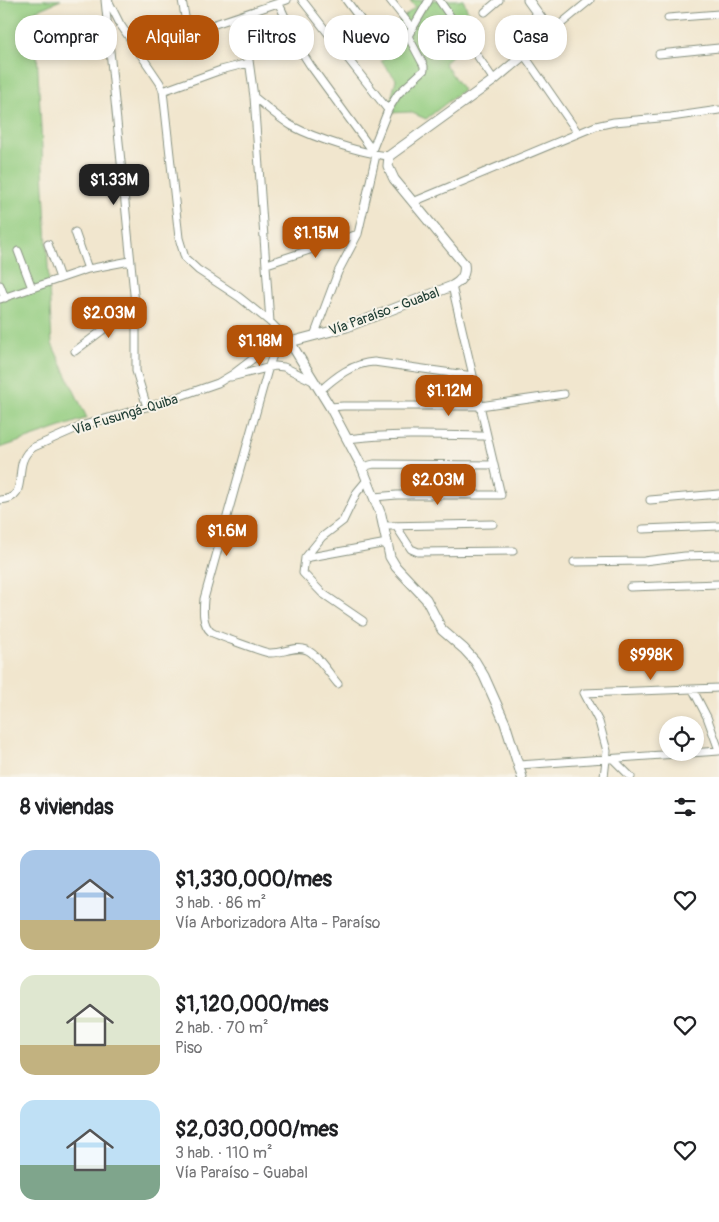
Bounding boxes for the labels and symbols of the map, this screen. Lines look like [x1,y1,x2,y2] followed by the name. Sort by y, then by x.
[73,164,155,206] pin: $1.33M
[275,216,357,259] pin: $1.15M
[327,284,442,339] street label: Vía Paraíso - Guabal
[68,296,150,339] pin: $2.03M
[219,324,301,367] pin: $1.18M
[408,374,490,417] pin: $1.12M
[70,390,180,439] street label: Vía Fusungá-Quiba
[397,464,479,506] pin: $2.03M
[192,514,262,557] pin: $1.6M
[616,638,686,681] pin: $998K

